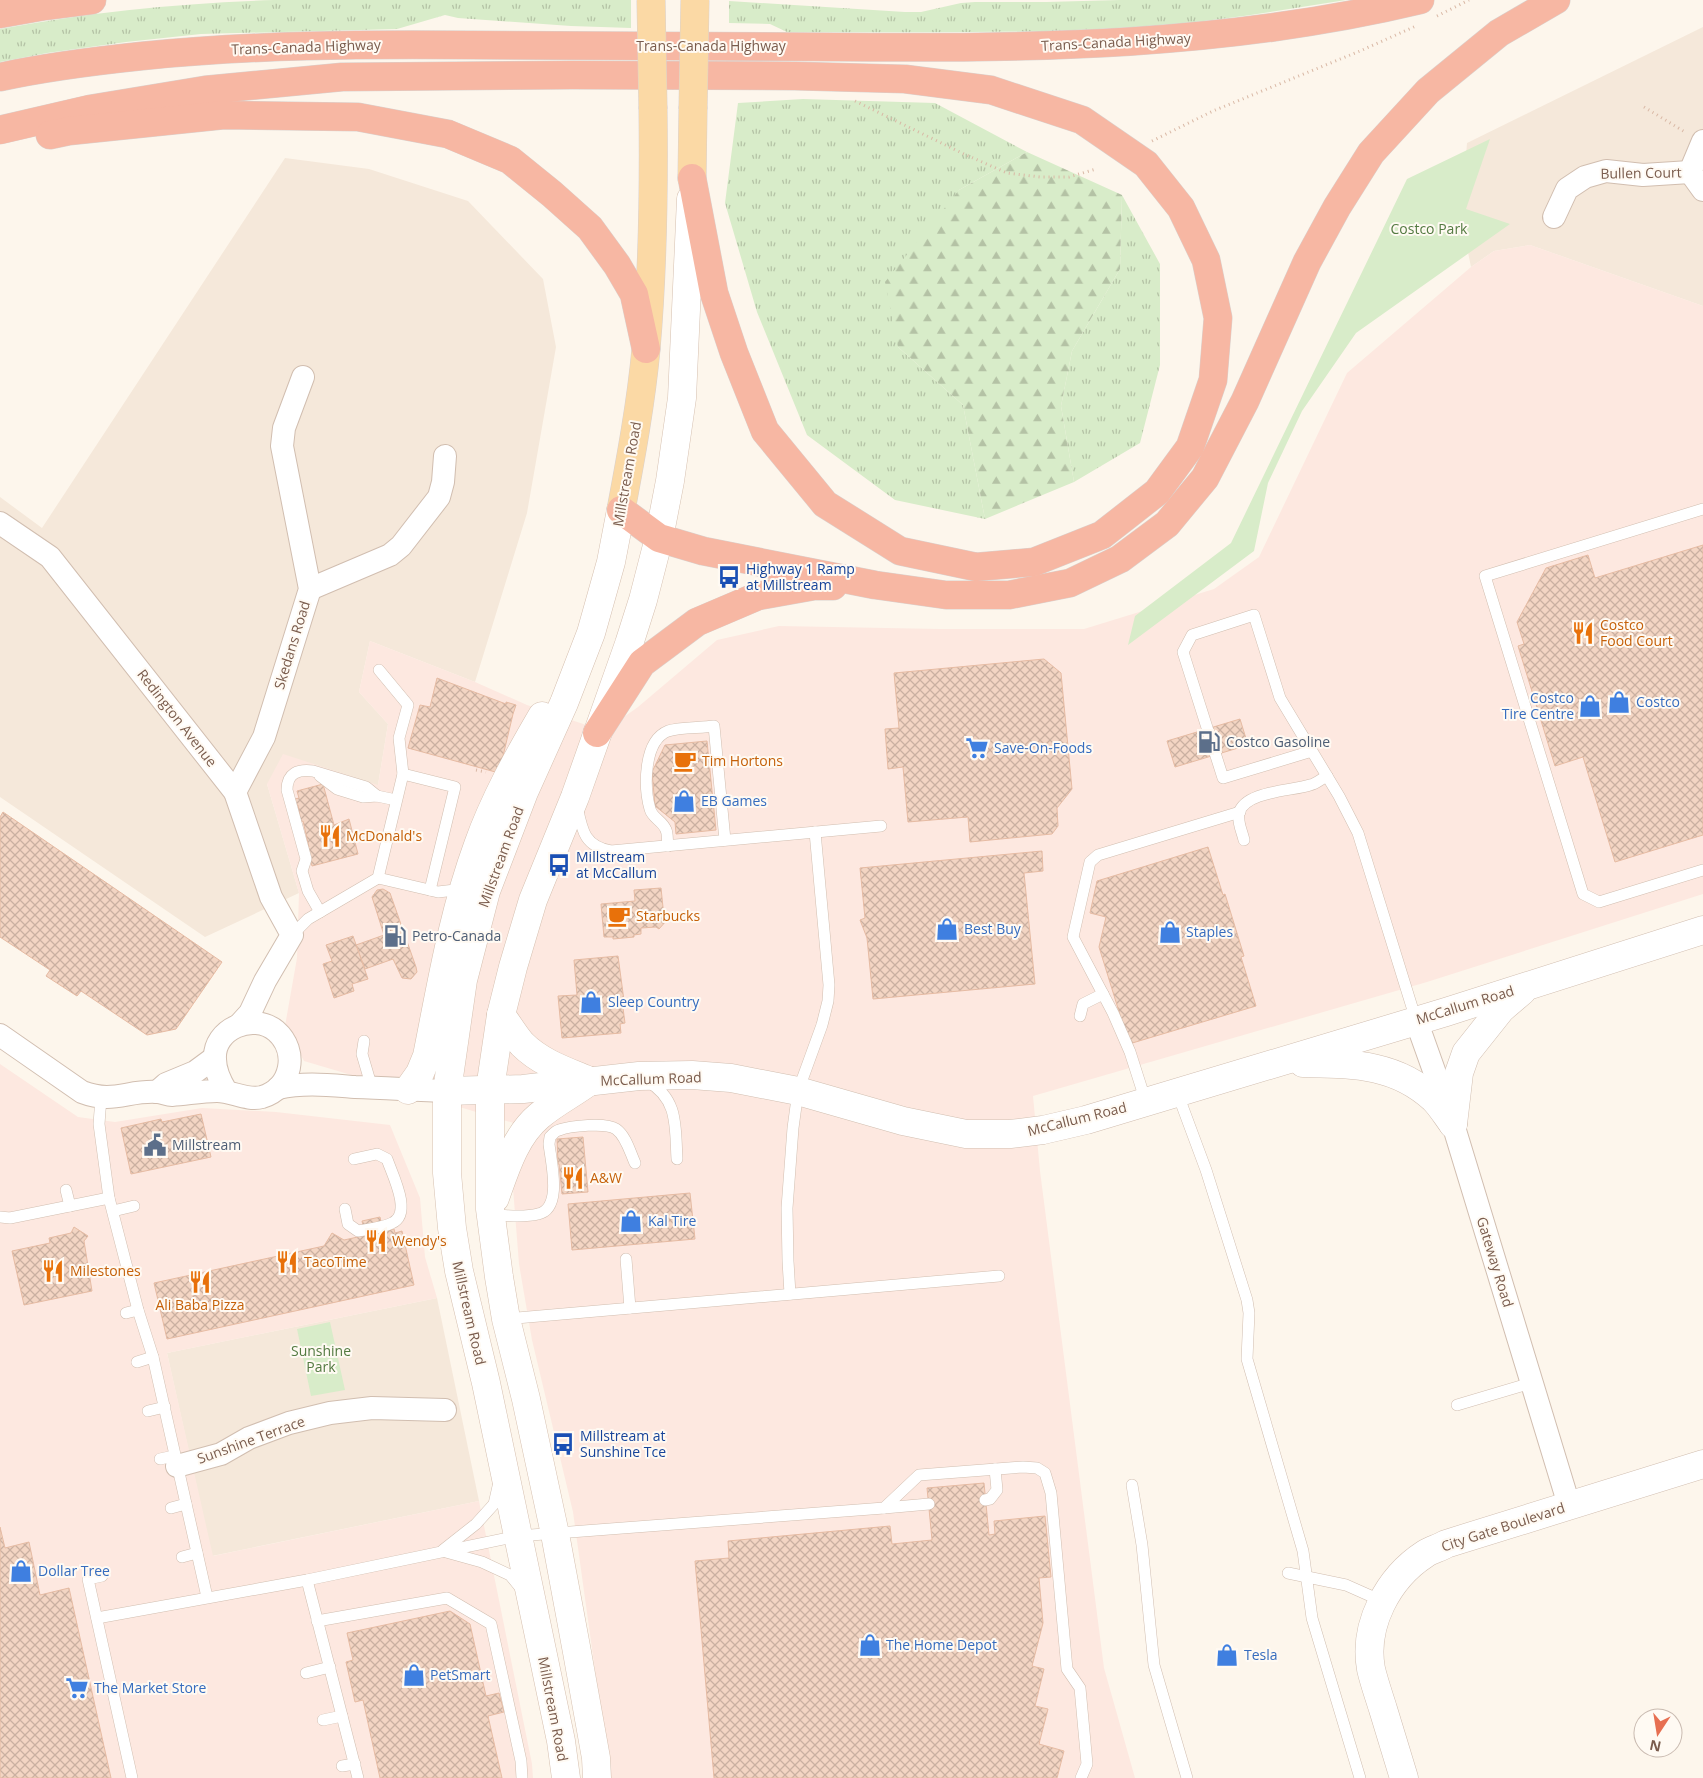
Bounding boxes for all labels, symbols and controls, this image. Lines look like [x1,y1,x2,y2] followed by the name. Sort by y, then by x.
[1041,28,1192,55] street label: Trans-Canada Highway
[231,34,382,59] street label: Trans-Canada Highway
[636,36,787,55] street label: Trans-Canada Highway
[1600,162,1682,183] street label: Bullen Court
[1391,219,1468,238] park label: Costco Park
[608,420,645,528] street label: Millstream Road
[746,559,855,594] place label: Highway 1 Ramp at Millstream
[716,564,742,590] bus stop icon: Highway 1 Ramp at Millstream
[269,598,314,691] street label: Skedans Road
[1600,615,1673,650] place label: Costco Food Court
[1570,620,1596,646] restaurant icon: Costco Food Court
[133,665,222,771] street label: Redington Avenue
[1502,688,1574,723] place label: Costco Tire Centre
[1606,689,1632,715] shop icon: Costco
[1636,692,1680,711] place label: Costco
[1577,693,1603,719] shop icon: Costco Tire Centre
[1196,729,1222,755] fuel station icon: Costco Gasoline
[1226,732,1330,751] place label: Costco Gasoline
[964,735,990,761] supermarket icon: Save-On-Foods
[994,738,1092,757] place label: Save-On-Foods
[672,748,698,774] cafe icon: Tim Hortons
[702,751,783,770] place label: Tim Hortons
[671,788,697,814] shop icon: EB Games
[701,791,767,810] place label: EB Games
[473,804,528,910] street label: Millstream Road
[317,823,343,849] restaurant icon: McDonald's
[346,826,422,845] place label: McDonald's
[576,847,657,882] place label: Millstream at McCallum
[546,852,572,878] bus stop icon: Millstream at McCallum
[606,903,632,929] cafe icon: Starbucks
[636,906,700,925] place label: Starbucks
[934,916,960,942] shop icon: Best Buy
[964,919,1022,938] place label: Best Buy
[1157,919,1183,945] shop icon: Staples
[1186,922,1233,941] place label: Staples
[382,923,408,949] fuel station icon: Petro-Canada
[412,926,501,945] place label: Petro-Canada
[1414,981,1516,1028] street label: McCallum Road
[578,989,604,1015] shop icon: Sleep Country
[608,992,700,1011] place label: Sleep Country
[600,1067,702,1090] street label: McCallum Road
[1025,1097,1128,1140] street label: McCallum Road
[142,1132,168,1158] public building icon: Millstream
[172,1135,241,1154] place label: Millstream
[560,1165,586,1191] restaurant icon: A&W
[590,1168,622,1187] place label: A&W
[618,1208,644,1234] shop icon: Kal Tire
[648,1211,696,1230] place label: Kal Tire
[1473,1214,1518,1309] street label: Gateway Road
[363,1228,389,1254] restaurant icon: Wendy's
[392,1231,447,1250] place label: Wendy's
[274,1249,300,1275] restaurant icon: TacoTime
[304,1252,367,1271] place label: TacoTime
[40,1258,66,1284] restaurant icon: Milestones
[448,1259,491,1367] street label: Millstream Road
[70,1261,141,1280] place label: Milestones
[187,1269,213,1295] restaurant icon: Ali Baba Pizza
[155,1295,245,1314] place label: Ali Baba Pizza
[291,1341,351,1376] park label: Sunshine Park
[194,1411,307,1468] street label: Sunshine Terrace
[580,1426,666,1461] place label: Millstream at Sunshine Tce
[550,1431,576,1457] bus stop icon: Millstream at Sunshine Tce
[1439,1498,1567,1555] street label: City Gate Boulevard
[8,1558,34,1584] shop icon: Dollar Tree
[38,1561,110,1580] place label: Dollar Tree
[857,1632,883,1658] shop icon: The Home Depot
[886,1635,997,1654] place label: The Home Depot
[1214,1642,1240,1668] shop icon: Tesla
[1244,1645,1278,1664] place label: Tesla
[534,1655,573,1763] street label: Millstream Road
[401,1662,427,1688] shop icon: PetSmart
[430,1665,490,1684] place label: PetSmart
[64,1675,90,1701] supermarket icon: The Market Store
[94,1678,207,1697] place label: The Market Store
[1633,1708,1683,1758] north arrow
[1648,1736,1663,1757] text: N

